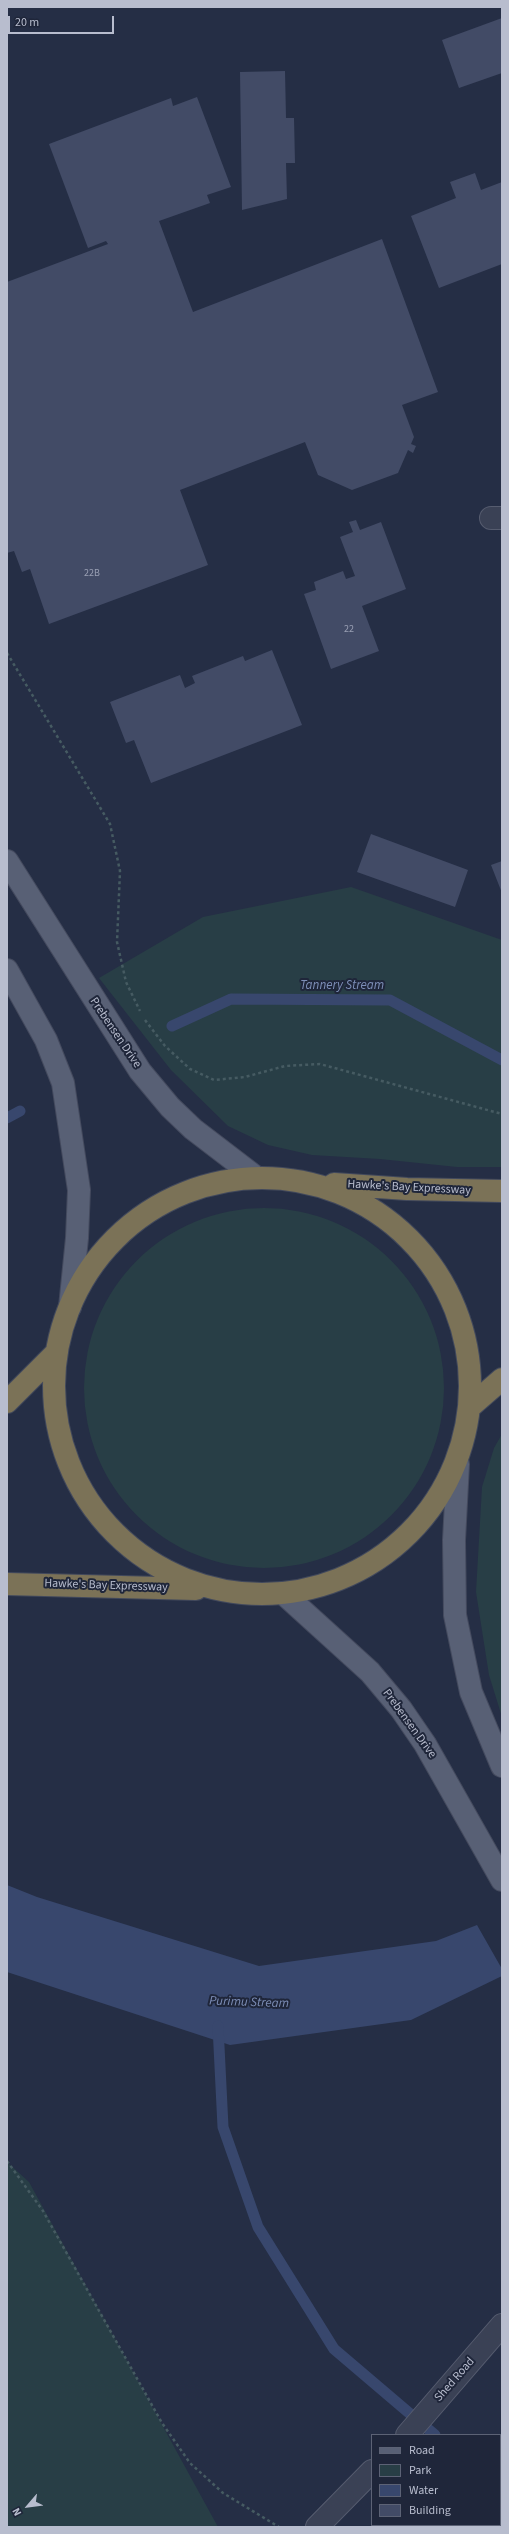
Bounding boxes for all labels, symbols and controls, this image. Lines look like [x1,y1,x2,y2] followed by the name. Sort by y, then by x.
[10,8,116,34] scale bar
[15,14,39,31] text: 20 m
[84,568,100,580] house number: 22B
[344,624,354,636] house number: 22
[300,978,384,994] water label: Tannery Stream
[86,995,144,1071] street label: Prebensen Drive
[347,1178,471,1198] street label: Hawke's Bay Expressway
[44,1577,168,1595] street label: Hawke's Bay Expressway
[379,1687,439,1761] street label: Prebensen Drive
[209,1994,289,2012] water label: Purimu Stream
[432,2355,478,2405] street label: Shed Road
[371,2434,501,2526] legend
[409,2442,435,2459] text: Road
[409,2462,431,2479] text: Park
[409,2482,438,2499] text: Water
[8,2486,48,2526] north arrow
[409,2502,451,2519] text: Building
[9,2505,25,2519] text: N

